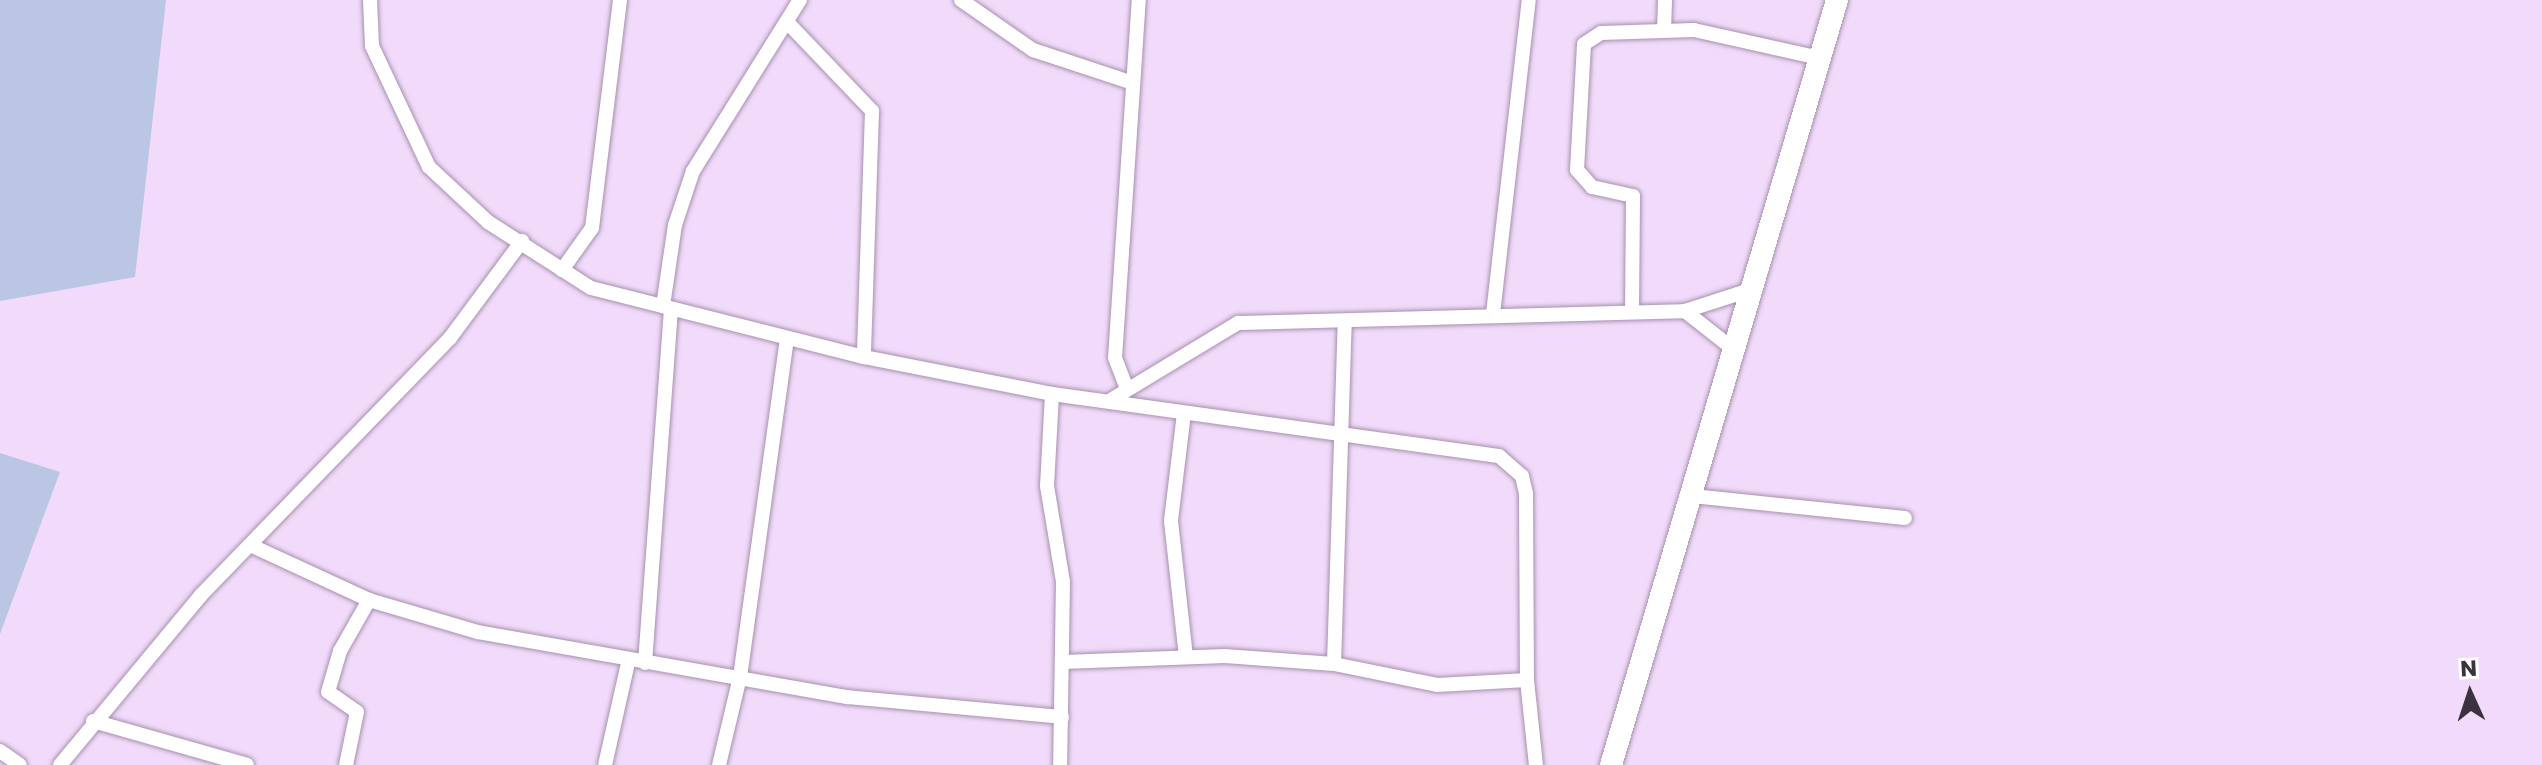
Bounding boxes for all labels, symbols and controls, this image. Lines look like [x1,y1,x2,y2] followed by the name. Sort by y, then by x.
[2430,653,2510,733] north arrow
[2460,653,2478,684] text: N

